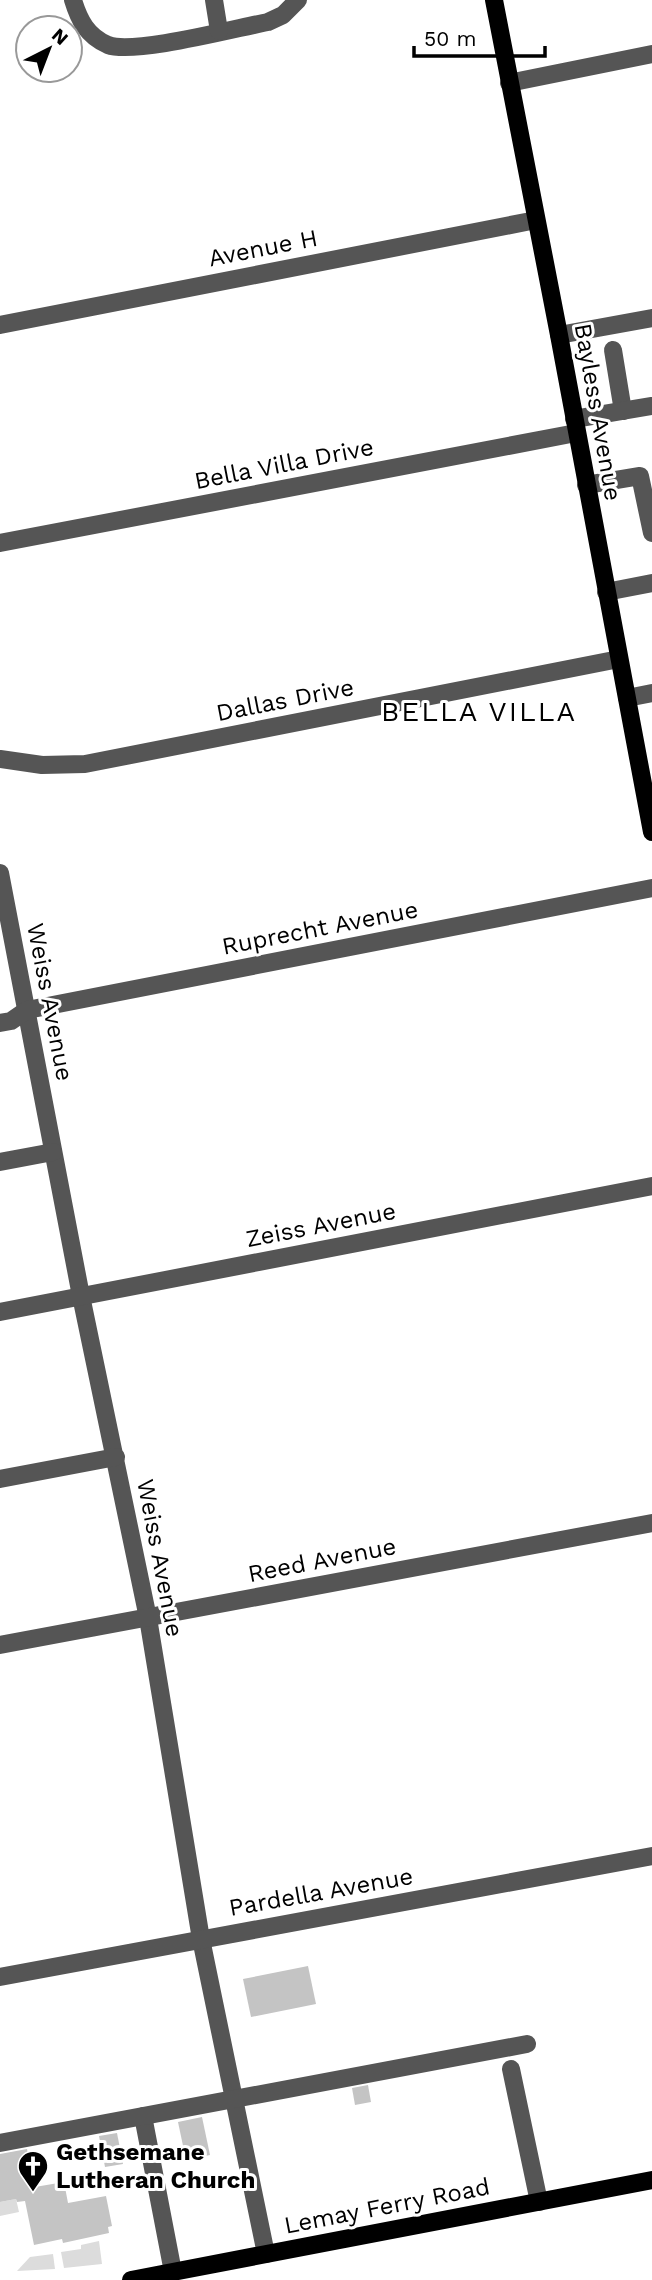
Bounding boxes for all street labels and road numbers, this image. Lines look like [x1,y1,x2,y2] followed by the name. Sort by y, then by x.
[206,224,320,272] street label: Avenue H
[569,321,627,503] street label: Bayless Avenue
[192,433,376,495] street label: Bella Villa Drive
[214,673,356,727] street label: Dallas Drive
[220,895,420,961] street label: Ruprecht Avenue
[21,921,79,1083] street label: Weiss Avenue
[244,1197,398,1253] street label: Zeiss Avenue
[131,1477,189,1639] street label: Weiss Avenue
[245,1532,399,1588] street label: Reed Avenue
[227,1862,415,1922] street label: Pardella Avenue
[282,2172,492,2240] street label: Lemay Ferry Road

